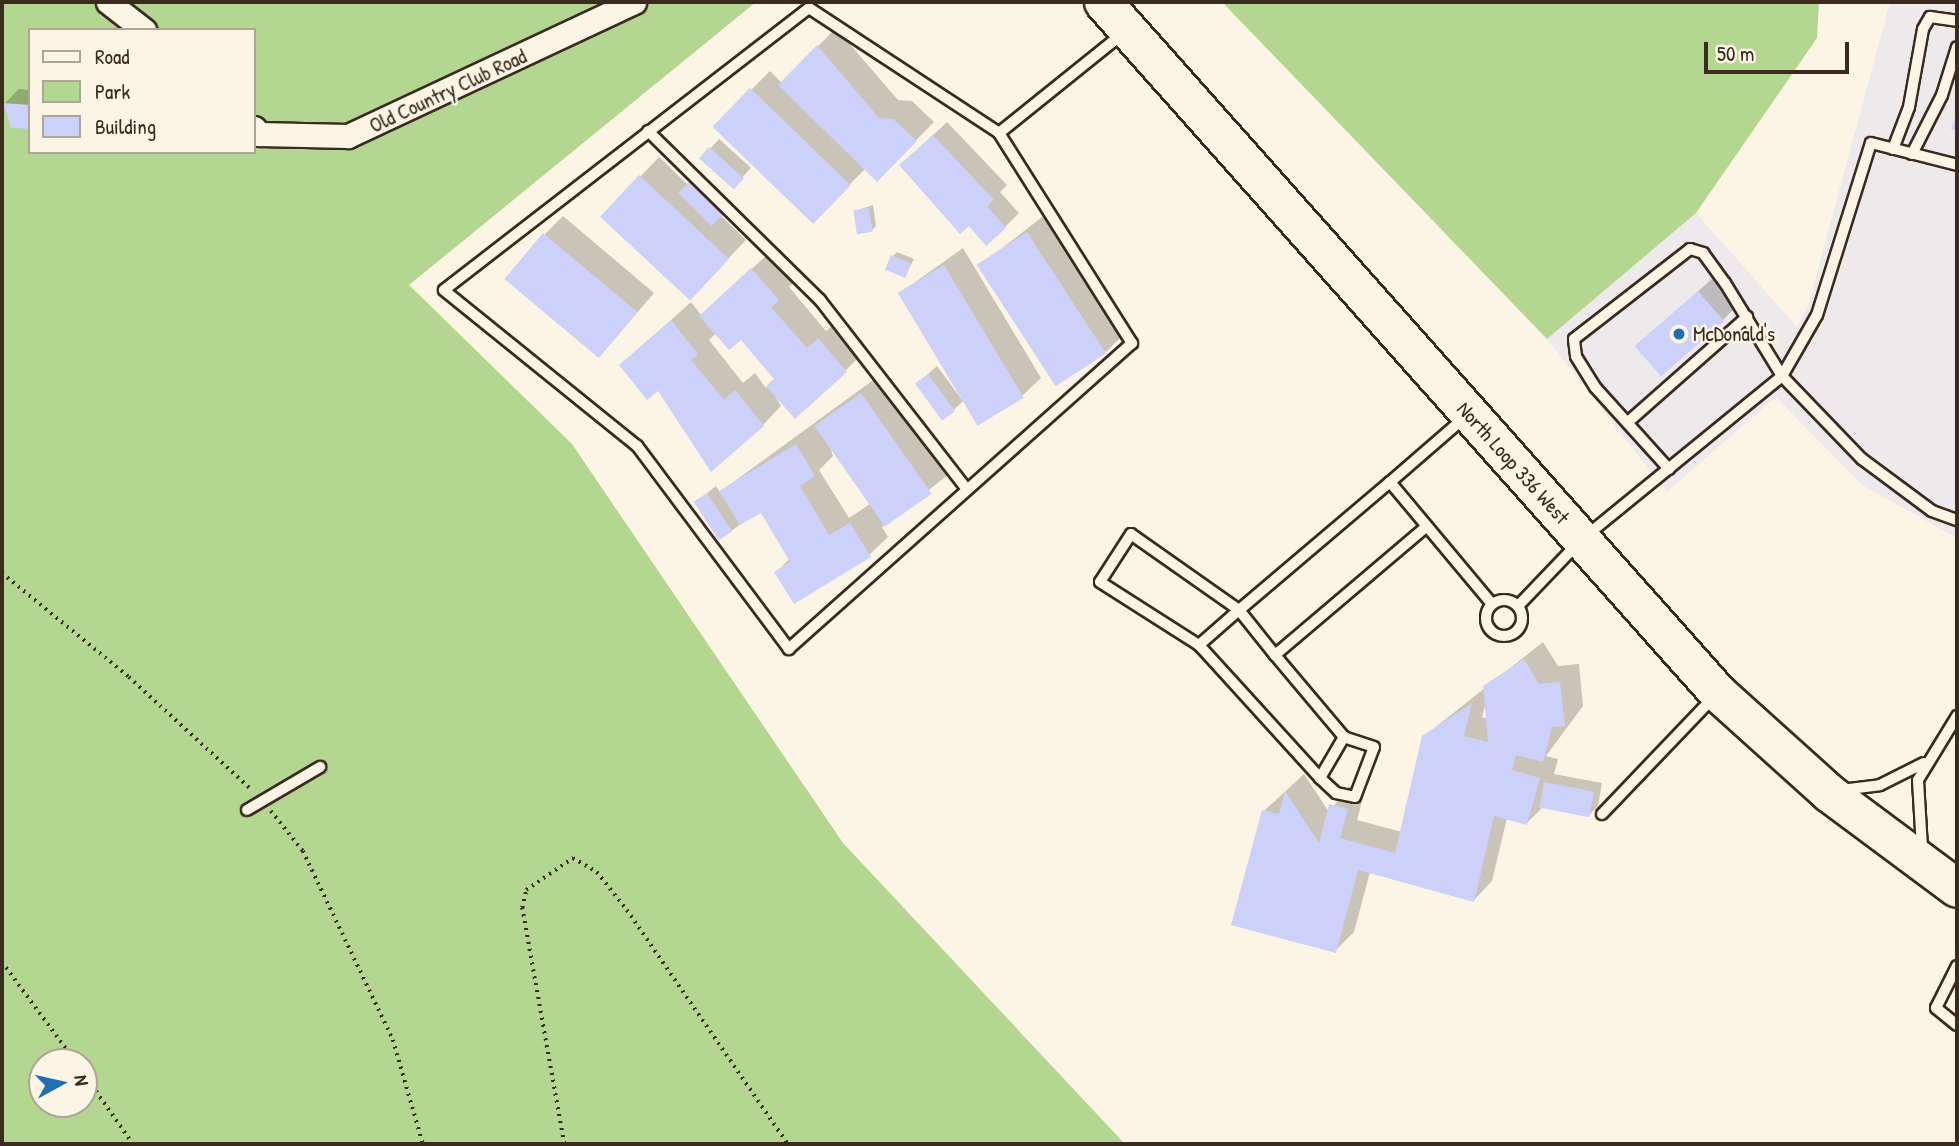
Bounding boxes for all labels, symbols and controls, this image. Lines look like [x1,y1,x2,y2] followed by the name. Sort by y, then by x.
[28,28,256,154] legend
[1707,28,1852,72] scale bar
[1717,39,1754,68] text: 50 m
[95,42,129,71] text: Road
[365,44,531,138] street label: Old Country Club Road
[95,77,130,106] text: Park
[95,112,156,141] text: Building
[1693,321,1775,347] place label: McDonald's
[1671,326,1687,342] marker: McDonald's
[1452,397,1574,529] street label: North Loop 336 West
[28,1048,98,1118] north arrow
[68,1074,95,1087] text: N

